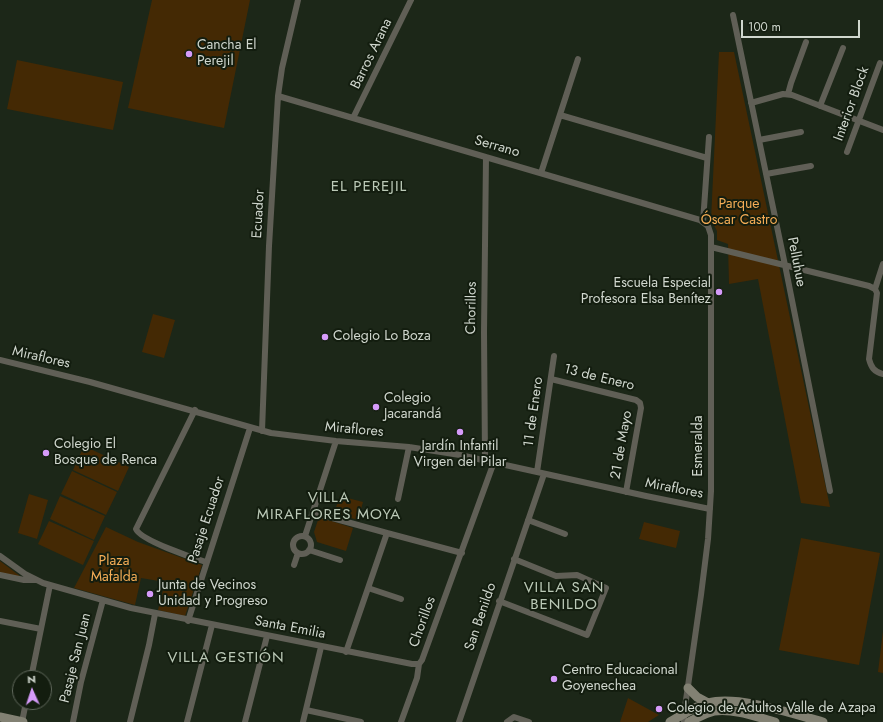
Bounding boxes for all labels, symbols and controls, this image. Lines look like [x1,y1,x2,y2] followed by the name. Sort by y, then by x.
[743,12,862,38] scale bar
[348,16,396,92] street label: Barros Arana
[748,18,781,36] text: 100 m
[197,38,257,70] place label: Cancha El Perejil
[184,49,194,59] marker: Cancha El Perejil
[831,64,873,144] street label: Interior Block
[472,133,522,161] street label: Serrano
[331,178,407,196] district label: EL PEREJIL
[249,189,269,239] street label: Ecuador
[701,197,777,230] park label: Parque Óscar Castro
[783,236,809,288] street label: Pelluhue
[581,276,711,308] place label: Escuela Especial Profesora Elsa Benítez
[463,281,481,335] street label: Chorillos
[714,287,724,297] marker: Escuela Especial Profesora Elsa Benítez
[333,329,431,345] place label: Colegio Lo Boza
[320,332,330,342] marker: Colegio Lo Boza
[10,343,72,373] street label: Miraflores
[562,361,636,395] street label: 13 de Enero
[521,376,547,448] street label: 11 de Enero
[384,391,441,424] place label: Colegio Jacarandá
[371,402,381,412] marker: Colegio Jacarandá
[608,409,636,481] street label: 21 de Mayo
[691,416,707,476] street label: Esmeralda
[324,419,384,441] street label: Miraflores
[455,427,465,437] marker: Jardín Infantil Virgen del Pilar
[54,437,157,470] place label: Colegio El Bosque de Renca
[414,439,506,472] place label: Jardín Infantil Virgen del Pilar
[41,448,51,458] marker: Colegio El Bosque de Renca
[185,475,229,565] street label: Pasaje Ecuador
[644,475,704,503] street label: Miraflores
[257,489,401,524] district label: VILLA MIRAFLORES MOYA
[91,554,137,586] park label: Plaza Mafalda
[158,578,268,610] place label: Junta de Vecinos Unidad y Progreso
[524,579,604,614] district label: VILLA SAN BENILDO
[462,581,500,653] street label: San Benildo
[145,589,155,599] marker: Junta de Vecinos Unidad y Progreso
[406,594,440,650] street label: Chorillos
[57,611,95,705] street label: Pasaje San Juan
[253,613,327,643] street label: Santa Emilia
[167,649,285,667] district label: VILLA GESTIÓN
[562,663,678,696] place label: Centro Educacional Goyenechea
[12,670,52,710] north arrow
[27,671,36,687] text: N
[549,674,559,684] marker: Centro Educacional Goyenechea
[667,701,876,717] place label: Colegio de Adultos Valle de Azapa
[654,704,664,714] marker: Colegio de Adultos Valle de Azapa

